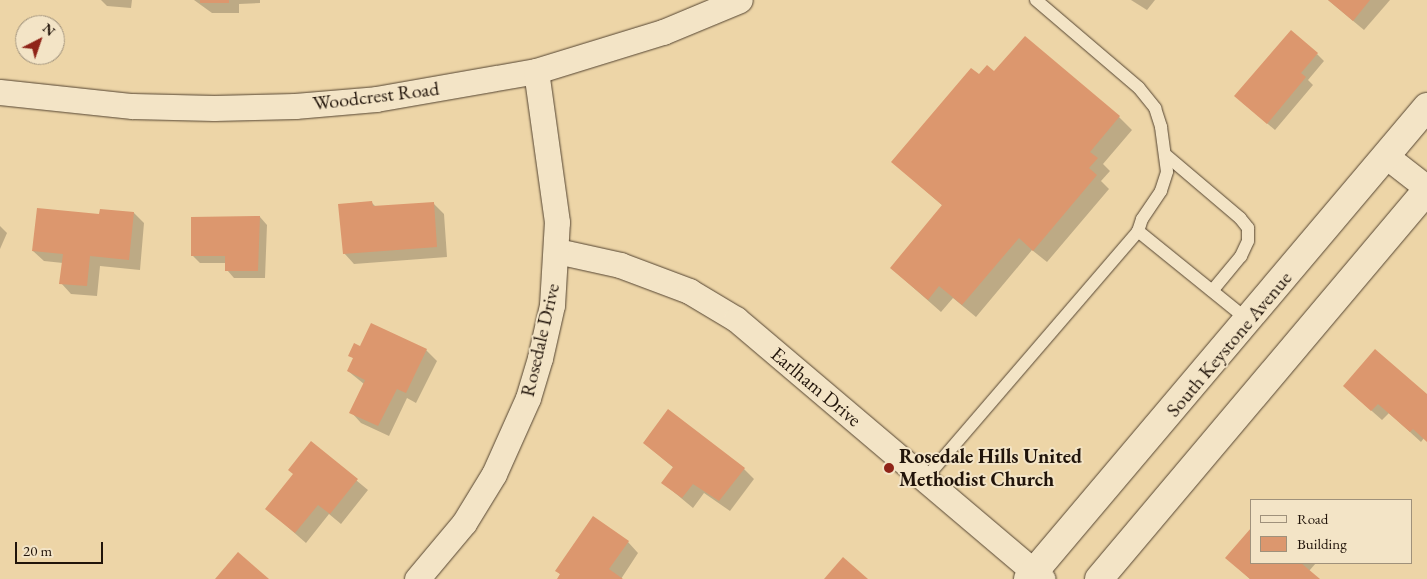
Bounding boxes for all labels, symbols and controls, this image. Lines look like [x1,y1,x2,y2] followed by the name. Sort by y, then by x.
[15,15,65,65] north arrow
[39,19,59,40] text: N
[311,76,441,116] street label: Woodcrest Road
[1161,266,1297,422] street label: South Keystone Avenue
[515,281,565,399] street label: Rosedale Drive
[766,342,866,432] street label: Earlham Drive
[899,444,1082,491] place label: Rosedale Hills United Methodist Church
[883,462,895,474] marker: Rosedale Hills United Methodist Church
[1250,499,1412,564] legend
[1297,509,1328,528] text: Road
[18,532,105,564] scale bar
[1297,534,1347,553] text: Building
[23,541,52,560] text: 20 m

